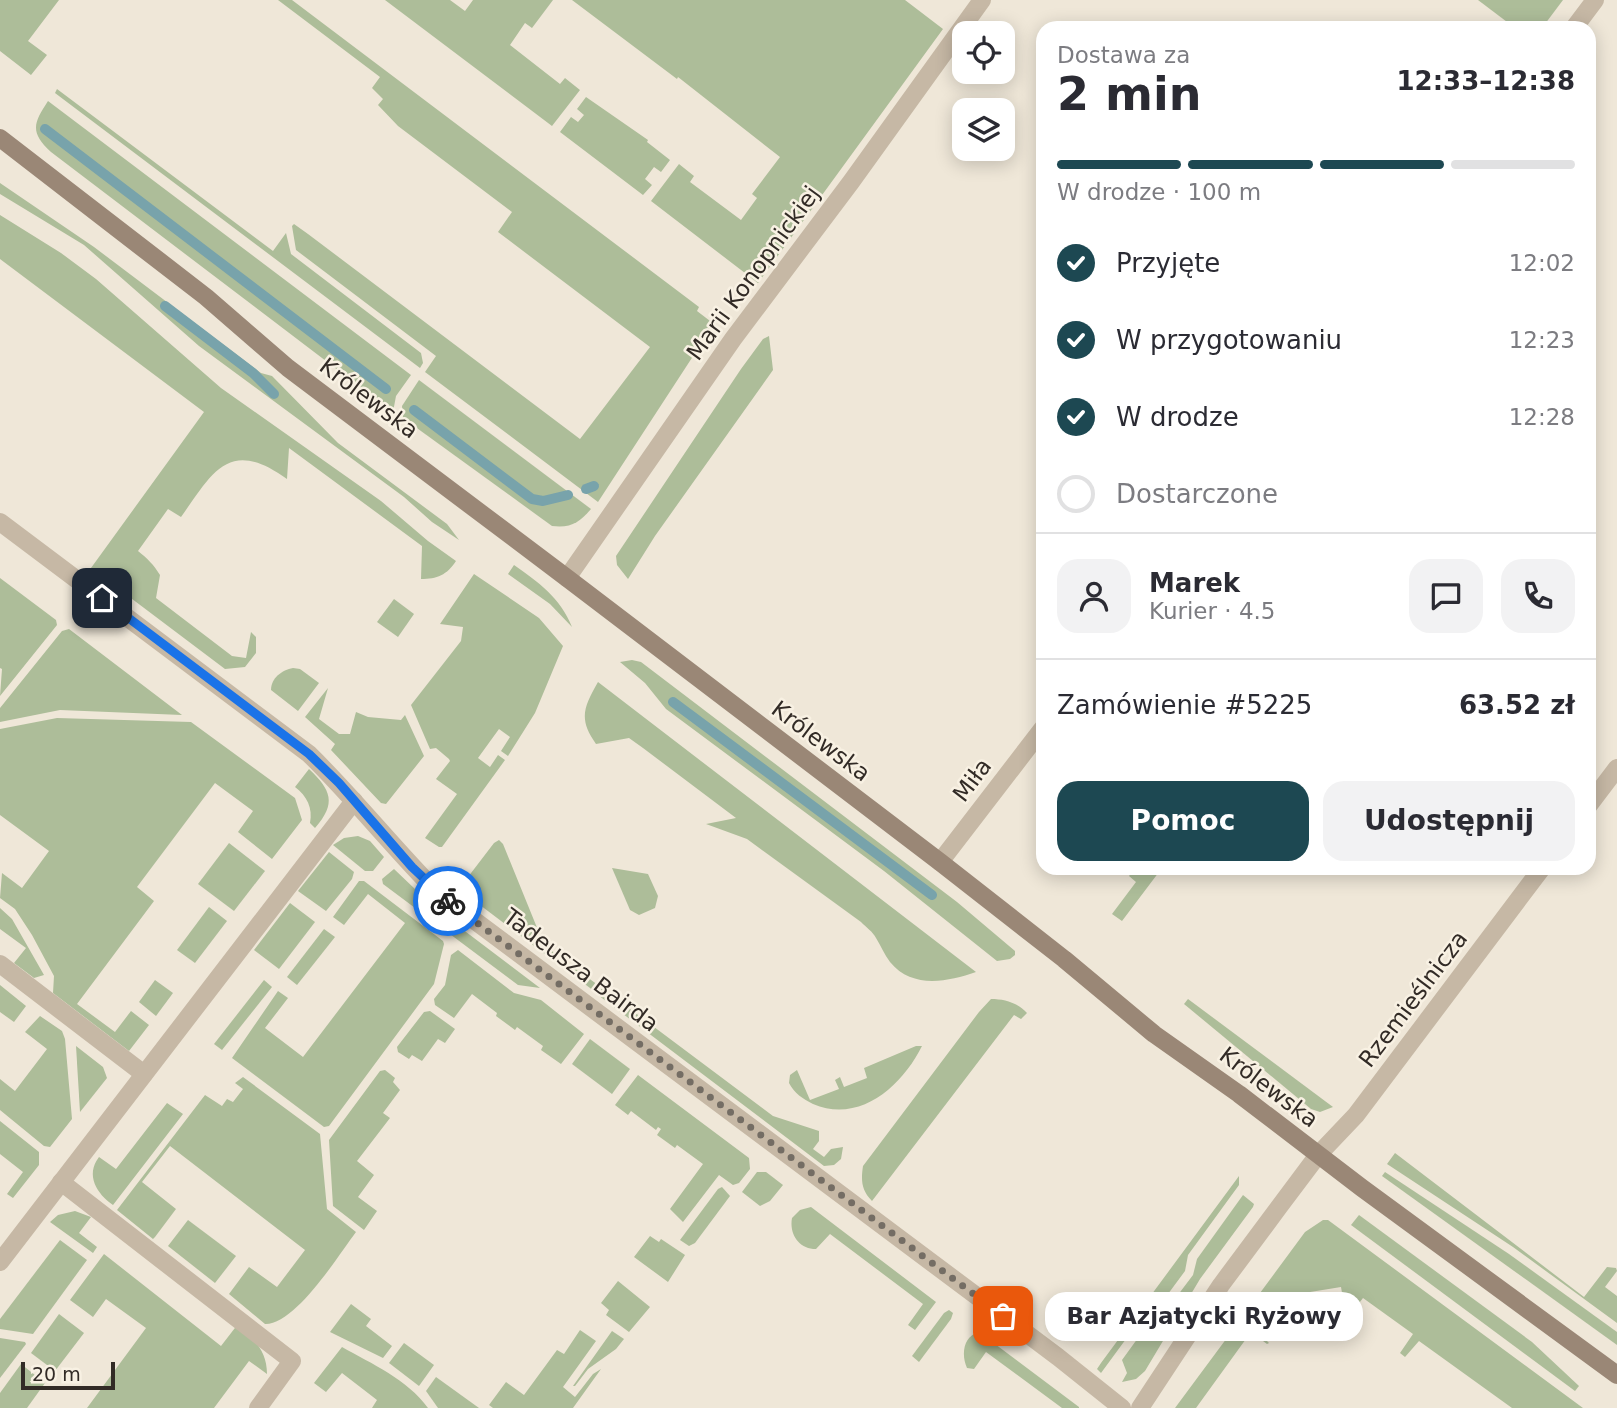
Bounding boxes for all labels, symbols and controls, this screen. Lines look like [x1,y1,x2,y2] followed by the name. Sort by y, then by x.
[952,21,1015,161] map controls
[952,21,1015,84] button: locate
[1057,42,1190,68] text: Dostawa za
[1396,66,1575,96] text: 12:33–12:38
[1057,67,1201,121] text: 2 min
[952,98,1015,161] button: layers
[1057,179,1261,205] text: W drodze · 100 m
[681,181,825,365] street label: Marii Konopnickiej
[1057,244,1095,282] icon: check
[1116,248,1220,278] text: Przyjęte
[1509,250,1575,276] text: 12:02
[1057,321,1095,359] icon: check
[1116,325,1342,355] text: W przygotowaniu
[1509,327,1575,353] text: 12:23
[315,353,423,443] street label: Królewska
[1057,398,1095,436] icon: check
[1116,402,1239,432] text: W drodze
[1509,404,1575,430] text: 12:28
[1116,479,1278,509] text: Dostarczone
[1057,559,1131,633] button: person
[1409,559,1483,633] button: chat
[1501,559,1575,633] button: phone
[72,568,132,628] pin
[1149,568,1240,598] text: Marek
[83,579,121,617] icon: home
[1149,598,1275,624] text: Kurier · 4.5
[1057,690,1312,720] text: Zamówienie #5225
[1459,690,1575,720] text: 63.52 zł
[767,696,875,786] street label: Królewska
[948,753,996,807] street label: Miła
[1057,781,1309,861] button: Pomoc
[1323,781,1575,861] button: Udostępnij
[413,866,483,936] courier
[429,882,467,920] icon: bike
[498,903,664,1037] street label: Tadeusza Bairda
[1353,926,1473,1072] street label: Rzemieślnicza
[1215,1042,1323,1132] street label: Królewska
[973,1286,1033,1346] pin
[1045,1292,1364,1340] callout: Bar Azjatycki Ryżowy
[984,1297,1022,1335] icon: bag
[1067,1303,1341,1329] text: Bar Azjatycki Ryżowy
[21,1359,116,1391] scale bar
[32,1363,81,1385] text: 20 m

